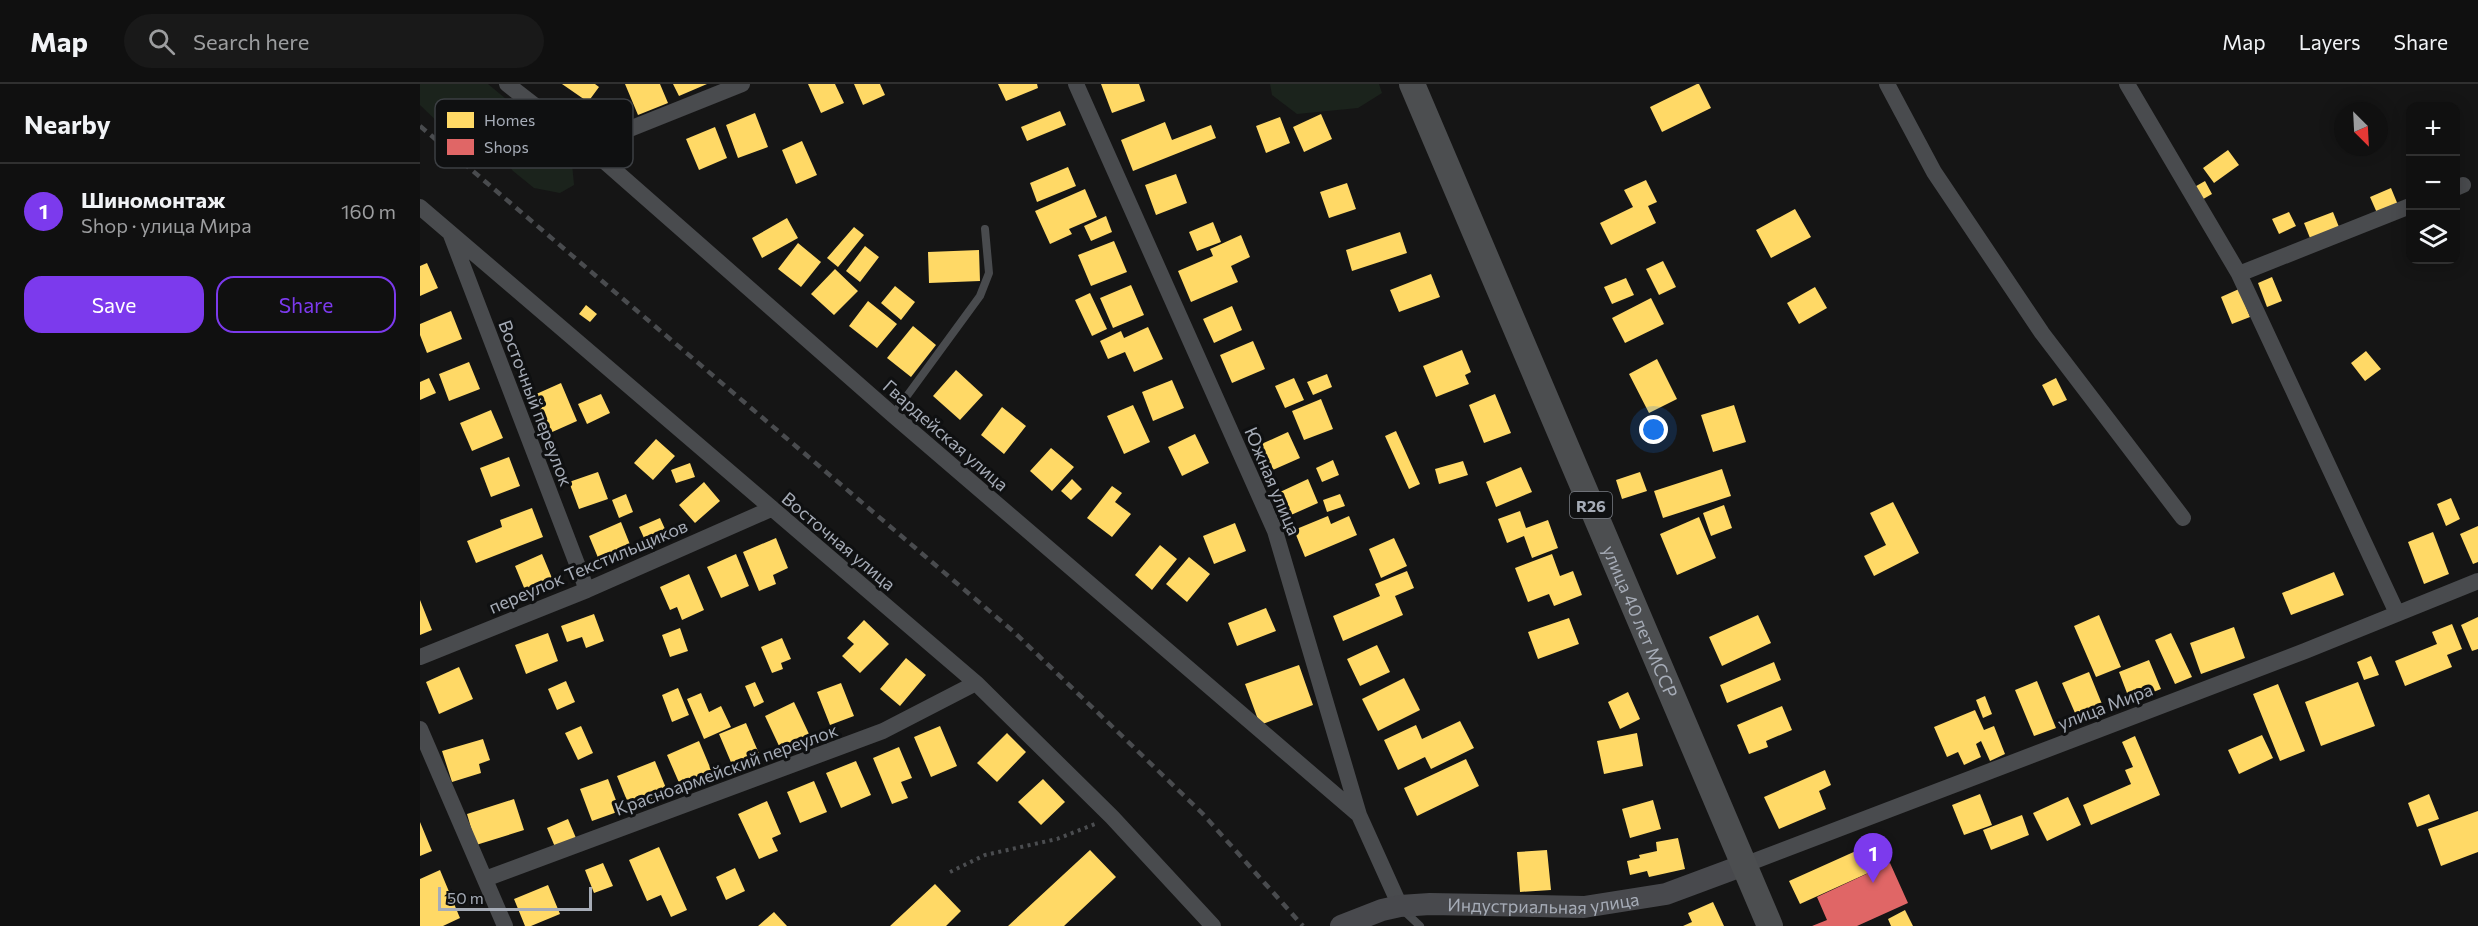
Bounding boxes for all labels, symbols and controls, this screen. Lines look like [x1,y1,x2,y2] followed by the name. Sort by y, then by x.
[124,14,544,68] search box
[30,24,88,58] text: Map
[145,25,178,58] icon: search
[193,28,309,55] text: Search here
[2222,29,2266,54] text: Map
[2299,29,2361,54] text: Layers
[2394,29,2448,54] text: Share
[435,99,633,168] legend
[2334,102,2388,156] north arrow
[2406,102,2460,264] map controls
[2406,102,2460,156] button: +
[24,108,111,139] text: Nearby
[484,110,535,129] text: Homes
[484,137,529,156] text: Shops
[2406,156,2460,210] button: −
[81,186,226,213] text: Шиномонтаж
[39,199,48,223] text: 1
[341,199,396,223] text: 160 m
[2406,210,2460,264] button: layers
[81,213,252,237] text: Shop · улица Мира
[24,276,204,333] button: Save
[216,276,396,333] button: Share
[494,317,578,489] street label: Восточный переулок
[879,375,1013,495] street label: Гвардейская улица
[1639,415,1668,444] your location
[1240,424,1306,538] street label: Южная улица
[778,487,900,595] street label: Восточная улица
[1570,492,1612,518] road number: R26
[485,514,691,618] street label: переулок Текстильщиков
[1598,542,1683,701] street label: улица 40 лет МССР
[2054,678,2156,734] street label: улица Мира
[611,718,841,820] street label: Красноармейский переулок
[1854,834,1892,883] pin: 1
[438,884,592,912] scale bar
[1447,887,1641,918] street label: Индустриальная улица
[447,888,484,907] text: 50 m

